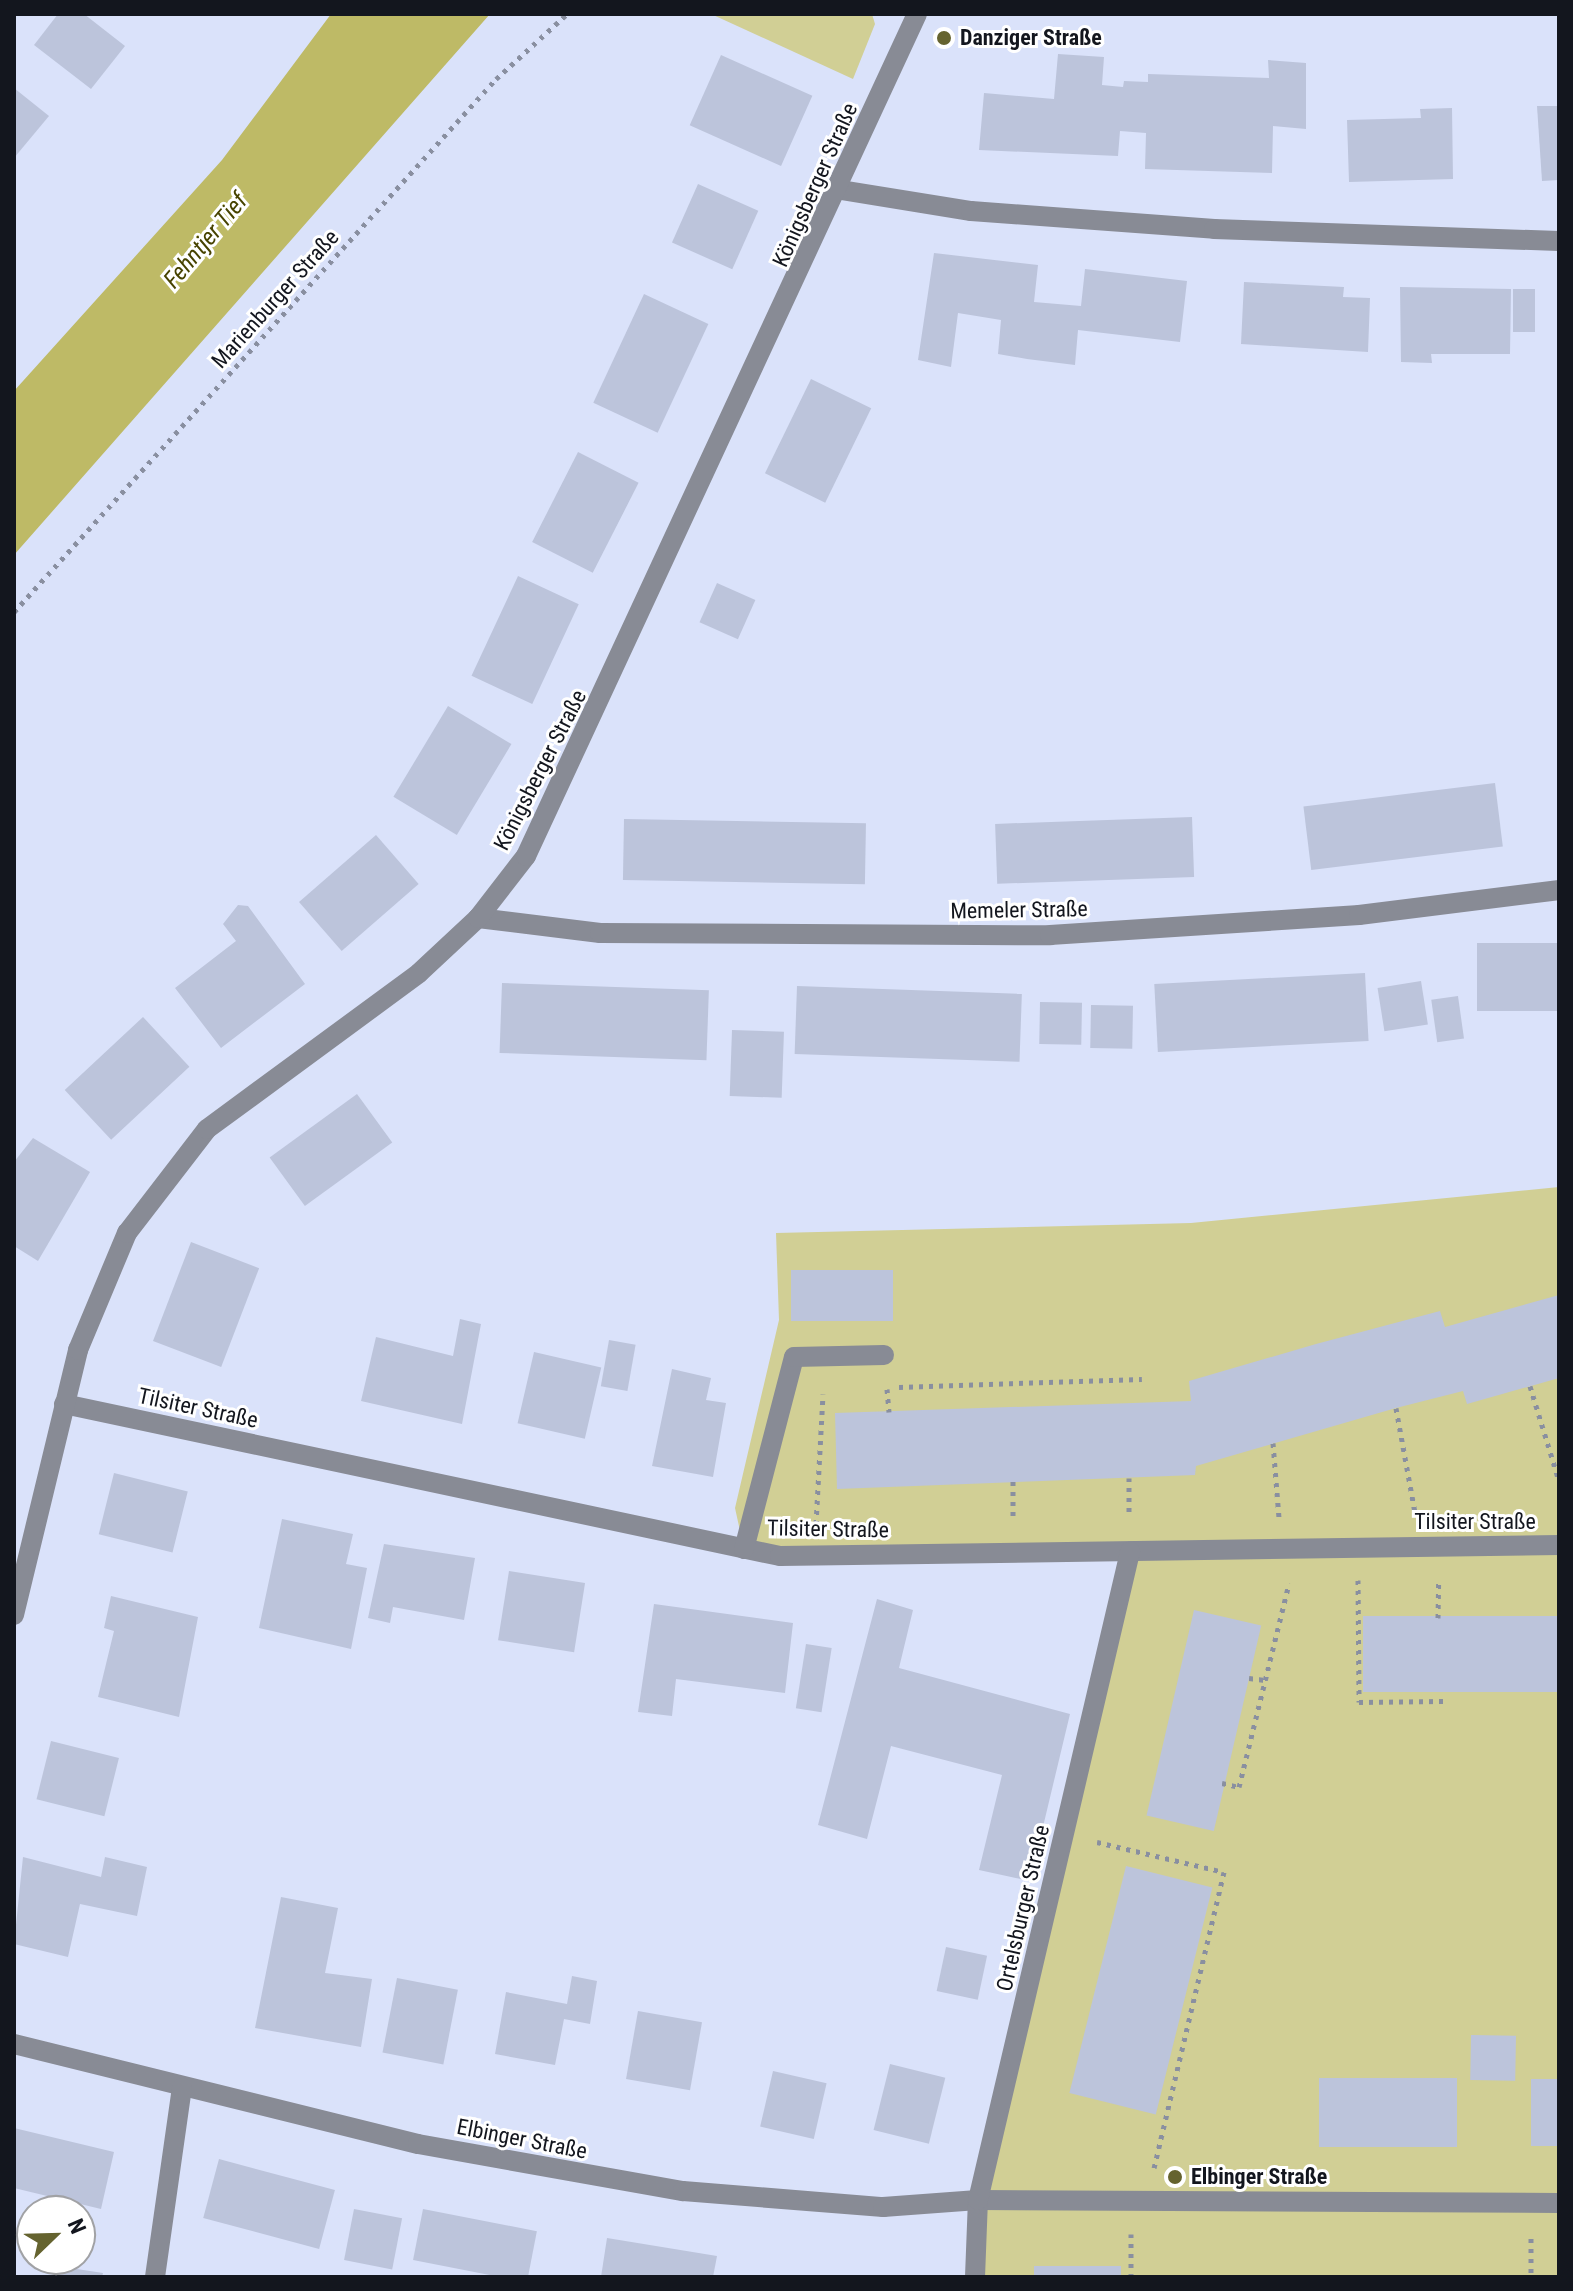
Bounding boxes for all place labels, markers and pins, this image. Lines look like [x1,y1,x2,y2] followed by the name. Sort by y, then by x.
[960,25,1102,51] place label: Danziger Straße
[935,29,953,47] marker: Danziger Straße
[1191,2164,1327,2190] place label: Elbinger Straße
[1166,2168,1184,2186] marker: Elbinger Straße

